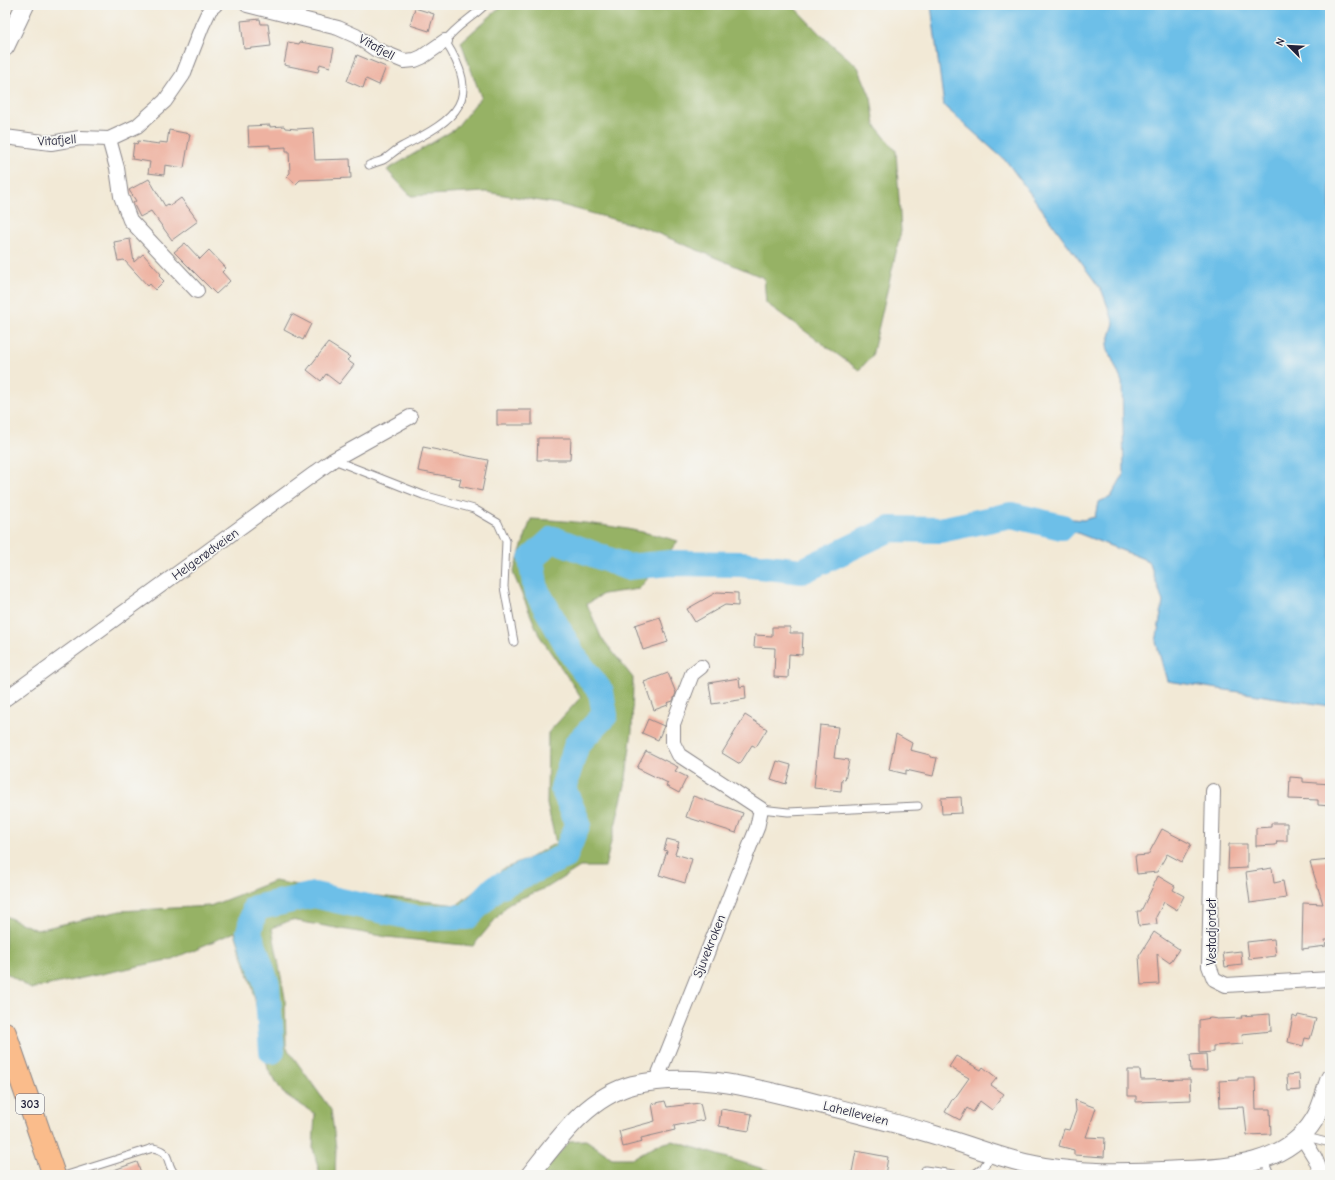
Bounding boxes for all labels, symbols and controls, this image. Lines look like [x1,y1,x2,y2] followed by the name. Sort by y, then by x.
[1269,26,1309,66] north arrow
[356,31,398,63] street label: Vitafjell
[1273,36,1288,48] text: N
[37,131,77,149] street label: Vitafjell
[169,525,241,583] street label: Helgerødveien
[1204,897,1219,965] street label: Vestadjordet
[690,912,728,980] street label: Sjuvekroken
[16,1094,44,1114] road number: 303
[822,1098,890,1128] street label: Lahelleveien

